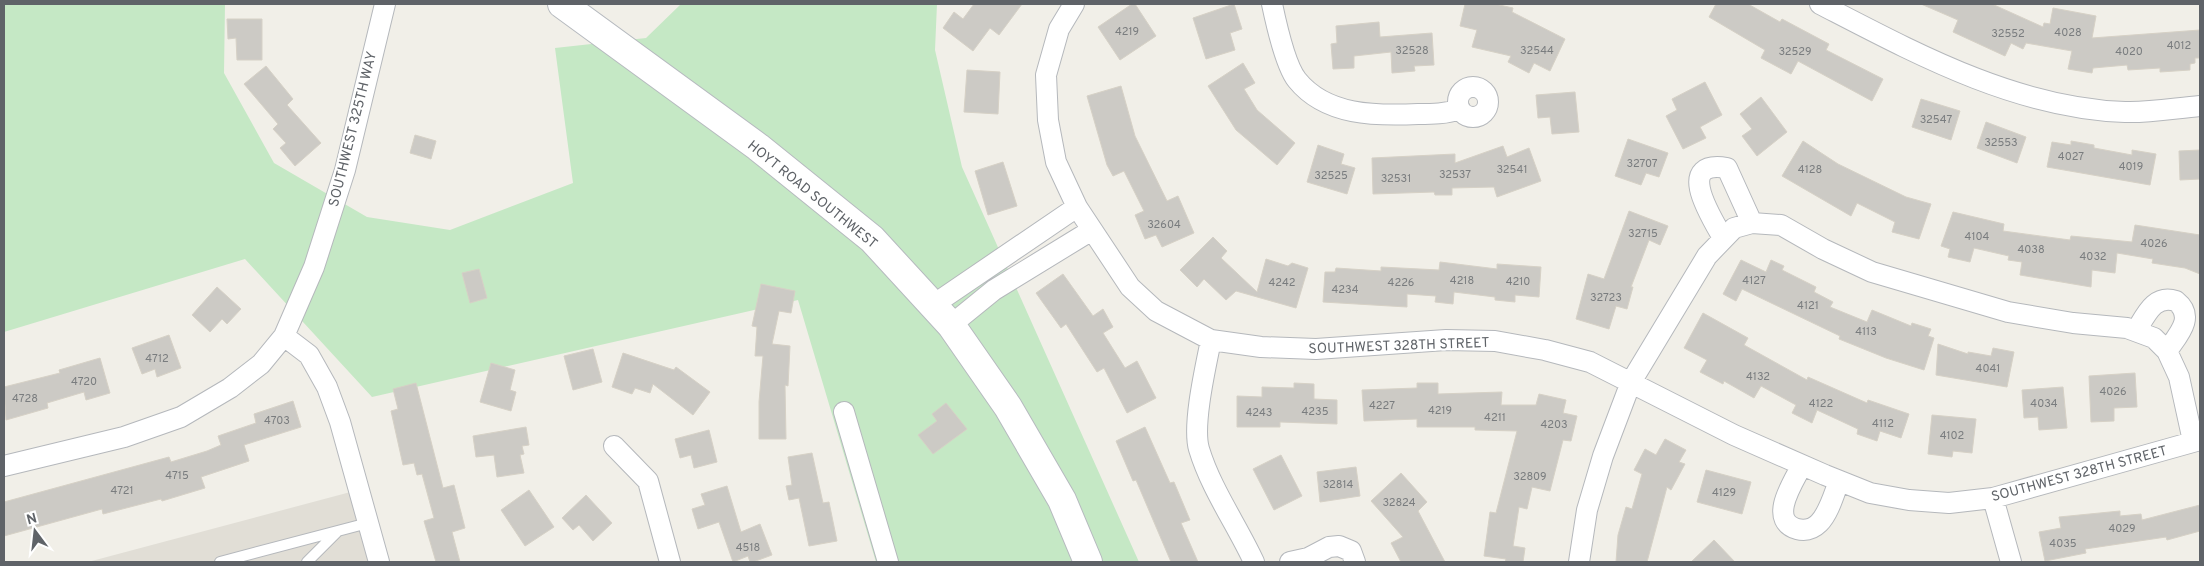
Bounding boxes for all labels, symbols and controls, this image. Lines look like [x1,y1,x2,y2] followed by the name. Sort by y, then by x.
[1115,25,1139,39] house number: 4219
[2054,26,2082,40] house number: 4028
[1991,27,2025,41] house number: 32552
[2167,39,2191,53] house number: 4012
[1395,44,1429,58] house number: 32528
[1520,44,1554,58] house number: 32544
[1778,45,1812,59] house number: 32529
[2115,45,2143,59] house number: 4020
[326,50,381,209] street label: SOUTHWEST 325TH WAY
[1920,113,1953,127] house number: 32547
[1984,136,2018,150] house number: 32553
[744,138,880,253] street label: HOYT ROAD SOUTHWEST
[2058,150,2084,164] house number: 4027
[1627,157,1658,171] house number: 32707
[2119,160,2143,174] house number: 4019
[1496,163,1528,177] house number: 32541
[1798,163,1822,177] house number: 4128
[1439,168,1471,182] house number: 32537
[1314,169,1348,183] house number: 32525
[1381,172,1411,186] house number: 32531
[1147,218,1181,232] house number: 32604
[1628,227,1658,241] house number: 32715
[1965,230,1990,244] house number: 4104
[2140,237,2168,251] house number: 4026
[2017,243,2045,257] house number: 4038
[2079,250,2107,264] house number: 4032
[1450,274,1474,288] house number: 4218
[1742,274,1766,288] house number: 4127
[1506,275,1530,289] house number: 4210
[1268,276,1296,290] house number: 4242
[1388,276,1414,290] house number: 4226
[1331,283,1359,297] house number: 4234
[1590,291,1622,305] house number: 32723
[1797,299,1819,313] house number: 4121
[1855,325,1877,339] house number: 4113
[1308,335,1490,358] street label: SOUTHWEST 328TH STREET
[145,352,169,366] house number: 4712
[1976,362,2000,376] house number: 4041
[1746,370,1770,384] house number: 4132
[71,375,97,389] house number: 4720
[2099,385,2127,399] house number: 4026
[12,392,38,406] house number: 4728
[1809,397,1833,411] house number: 4122
[2030,397,2058,411] house number: 4034
[1369,399,1395,413] house number: 4227
[1428,404,1452,418] house number: 4219
[1301,405,1329,419] house number: 4235
[1246,406,1272,420] house number: 4243
[1484,411,1506,425] house number: 4211
[264,414,290,428] house number: 4703
[1872,417,1894,431] house number: 4112
[1540,418,1568,432] house number: 4203
[1940,429,1964,443] house number: 4102
[1990,443,2169,506] street label: SOUTHWEST 328TH STREET
[165,469,189,483] house number: 4715
[1513,470,1547,484] house number: 32809
[1323,478,1353,492] house number: 32814
[110,484,134,498] house number: 4721
[1712,486,1736,500] house number: 4129
[1382,496,1416,510] house number: 32824
[10,506,60,556] north arrow
[25,510,39,529] text: N
[2108,522,2136,536] house number: 4029
[2049,537,2077,551] house number: 4035
[736,541,760,555] house number: 4518

